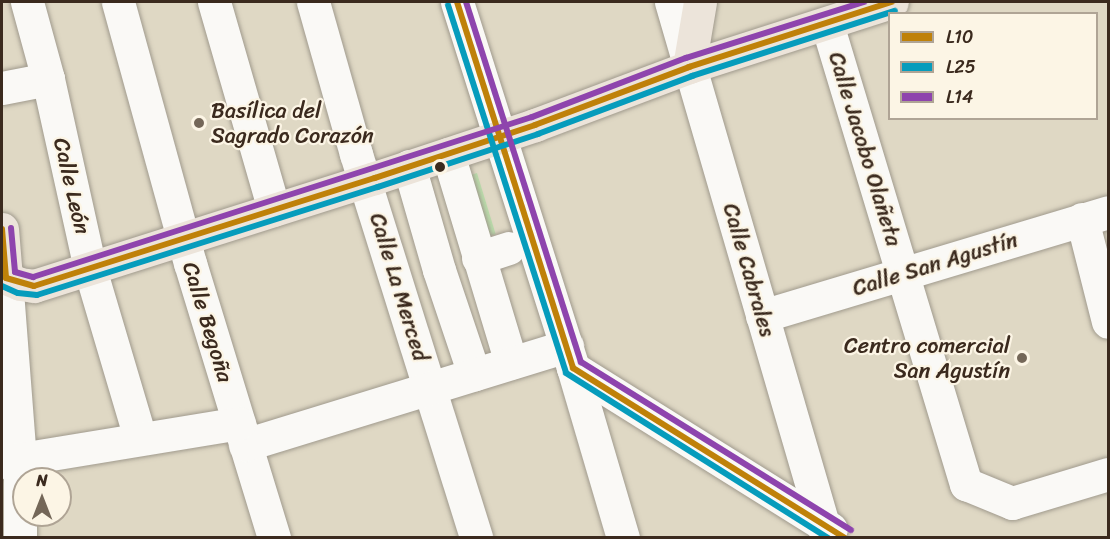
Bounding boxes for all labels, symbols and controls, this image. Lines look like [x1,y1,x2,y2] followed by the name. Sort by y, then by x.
[888,12,1098,120] legend
[946,21,973,53] text: L10
[823,49,907,249] street label: Calle Jacobo Olañeta
[946,51,976,83] text: L25
[946,81,973,113] text: L14
[211,97,374,148] place label: Basílica del Sagrado Corazón
[192,116,206,130] marker: Basílica del Sagrado Corazón
[48,135,96,237] street label: Calle León
[434,161,446,173] unlabelled marker
[717,200,781,340] street label: Calle Cabrales
[364,210,434,364] street label: Calle La Merced
[849,226,1021,302] street label: Calle San Agustín
[177,259,239,385] street label: Calle Begoña
[844,332,1010,384] place label: Centro comercial San Agustín
[1015,351,1029,365] marker: Centro comercial San Agustín
[36,466,48,495] text: N
[12,467,72,527] north arrow

